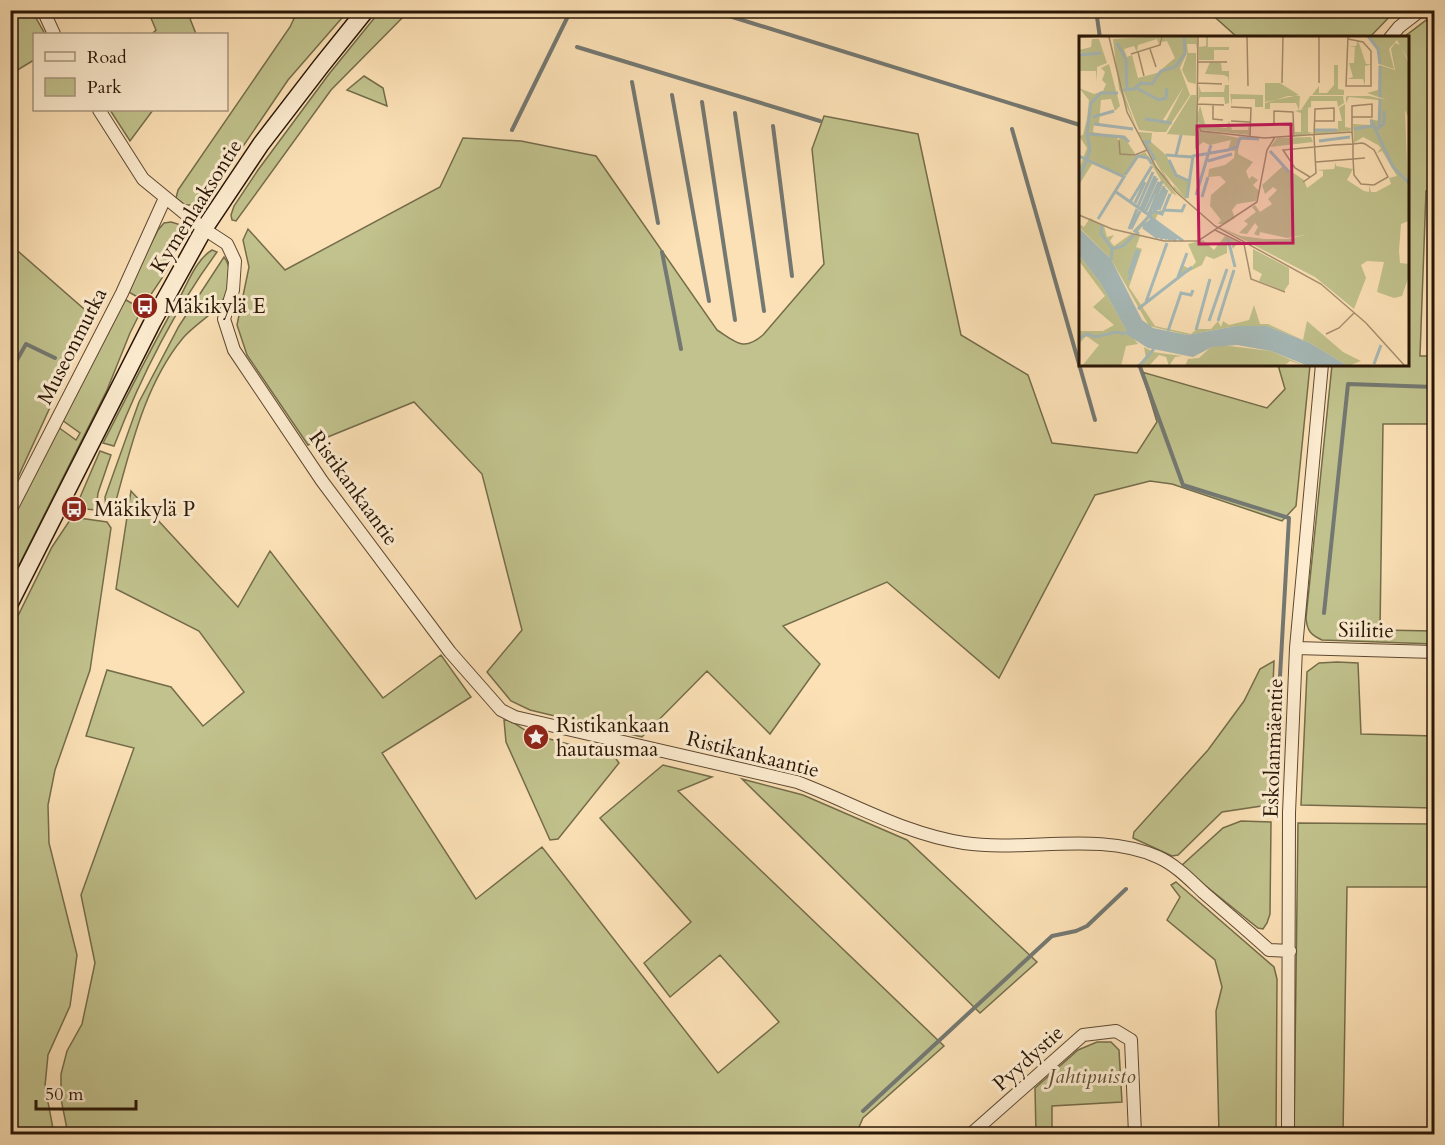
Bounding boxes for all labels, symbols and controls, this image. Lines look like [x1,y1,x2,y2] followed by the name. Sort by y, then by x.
[33,33,228,111] legend
[1079,36,1409,366] inset map
[87,45,127,70] text: Road
[87,75,122,100] text: Park
[144,134,249,279] street label: Kymenlaaksontie
[31,283,114,410] street label: Museonmutka
[130,291,160,321] bus stop icon: Mäkikylä E
[164,292,266,321] place label: Mäkikylä E
[302,425,405,552] street label: Ristikankaantie
[59,494,89,524] bus stop icon: Mäkikylä P
[94,495,195,524] place label: Mäkikylä P
[1338,616,1394,645] street label: Siilitie
[1257,678,1290,818] street label: Eskolanmäentie
[556,711,670,764] place label: Ristikankaan hautausmaa
[521,722,551,752] place icon: Ristikankaan hautausmaa
[684,724,822,785] street label: Ristikankaantie
[987,1019,1070,1098] street label: Pyydystie
[1043,1062,1136,1091] park label: Jahtipuisto
[36,1073,136,1111] scale bar
[45,1082,84,1107] text: 50 m

